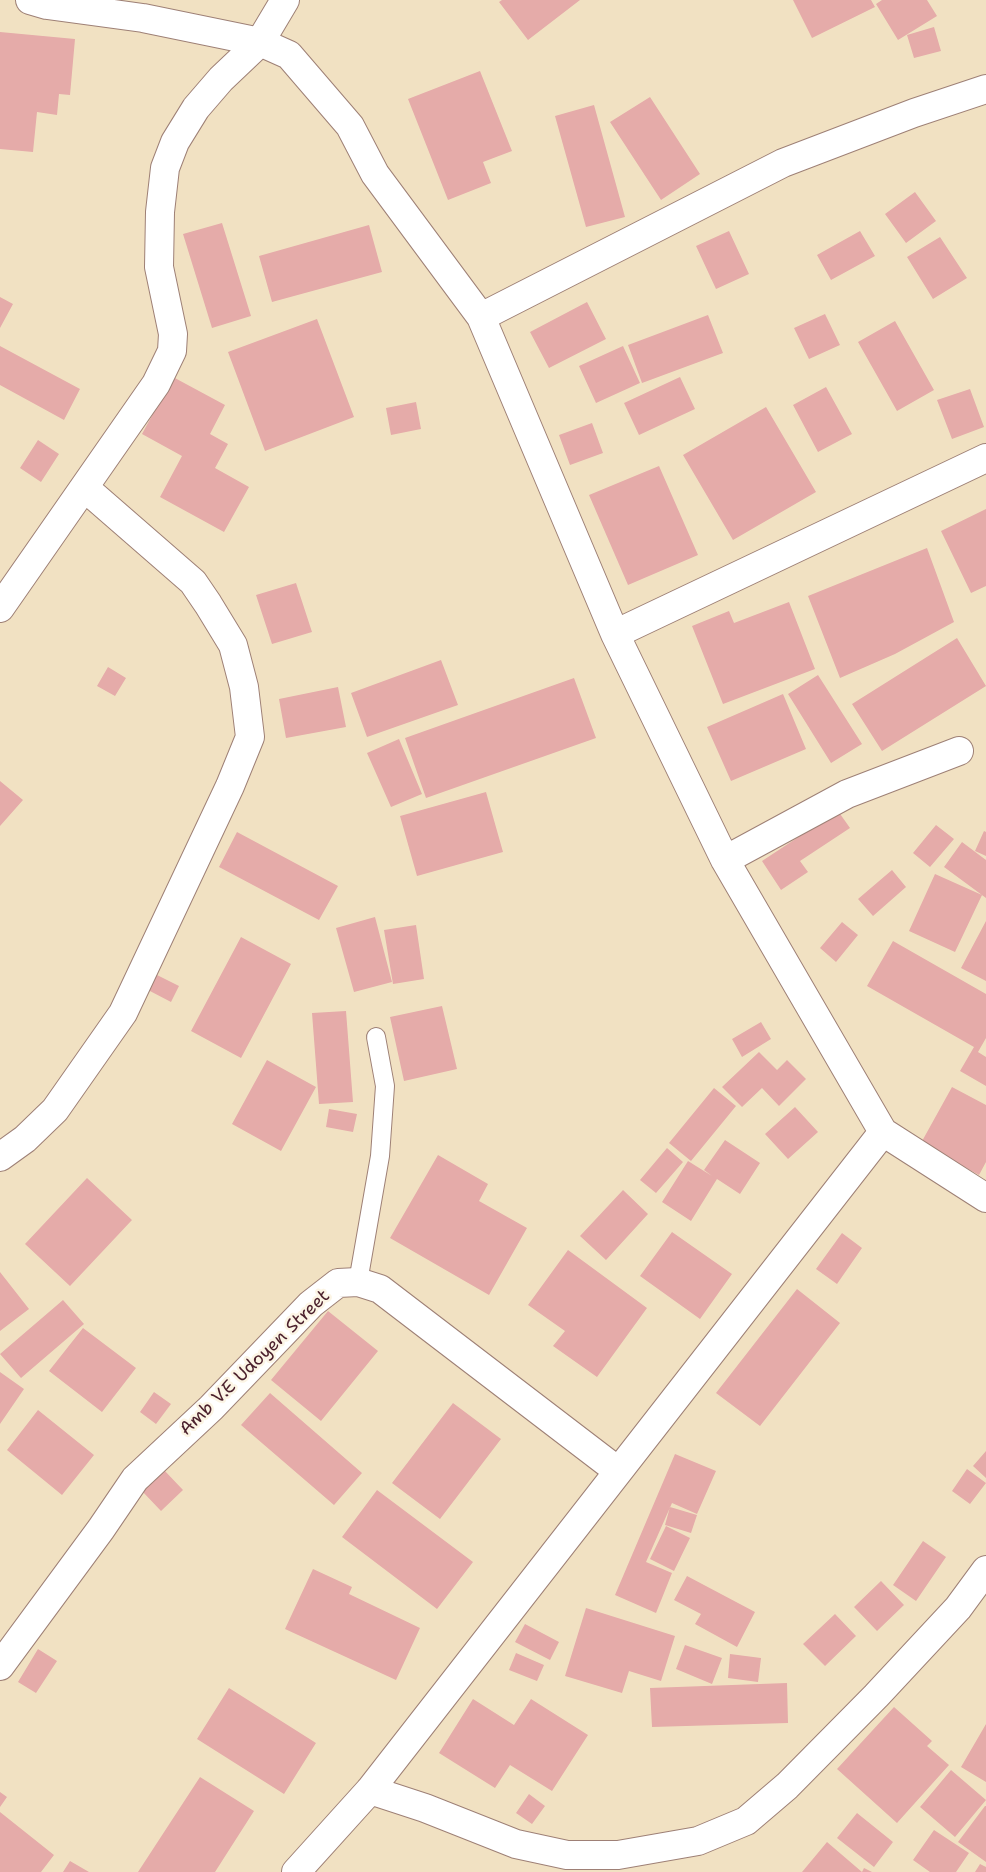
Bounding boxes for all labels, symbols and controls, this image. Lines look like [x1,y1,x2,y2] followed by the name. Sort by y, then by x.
[175,1286,335,1440] street label: Amb V.E Udoyen Street

